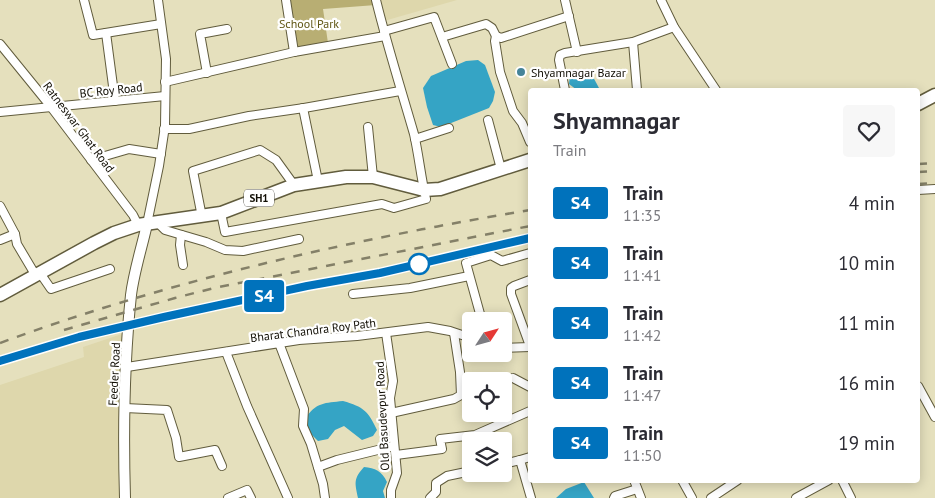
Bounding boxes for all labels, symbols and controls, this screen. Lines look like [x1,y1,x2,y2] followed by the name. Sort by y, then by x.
[279,16,339,31] park label: School Park
[531,65,626,80] place label: Shyamnagar Bazar
[515,66,527,78] marker: Shyamnagar Bazar
[40,79,118,175] street label: Ratneswar Ghat Road
[79,79,143,101] street label: BC Roy Road
[553,105,680,136] text: Shyamnagar
[843,105,895,157] button: heart
[553,140,587,160] text: Train
[623,181,663,205] text: Train
[244,190,274,207] road number: SH1
[571,191,590,214] text: S4
[849,191,895,215] text: 4 min
[623,205,661,225] text: 11:35
[623,241,663,265] text: Train
[571,251,590,274] text: S4
[838,251,895,275] text: 10 min
[408,253,430,275] unlabelled marker
[623,265,661,285] text: 11:41
[242,280,286,312] line badge: S4
[254,284,274,307] text: S4
[623,301,663,325] text: Train
[571,311,590,334] text: S4
[838,311,895,335] text: 11 min
[462,312,512,362] north arrow
[462,312,512,482] map controls
[249,315,377,345] street label: Bharat Chandra Roy Path
[623,325,661,345] text: 11:42
[105,342,123,406] street label: Feeder Road
[372,361,392,471] street label: Old Basudevpur Road
[623,361,663,385] text: Train
[571,371,590,394] text: S4
[838,371,895,395] text: 16 min
[462,372,512,422] button: locate
[623,385,661,405] text: 11:47
[623,421,663,445] text: Train
[571,431,590,454] text: S4
[838,431,895,455] text: 19 min
[462,432,512,482] button: layers
[623,445,661,465] text: 11:50

